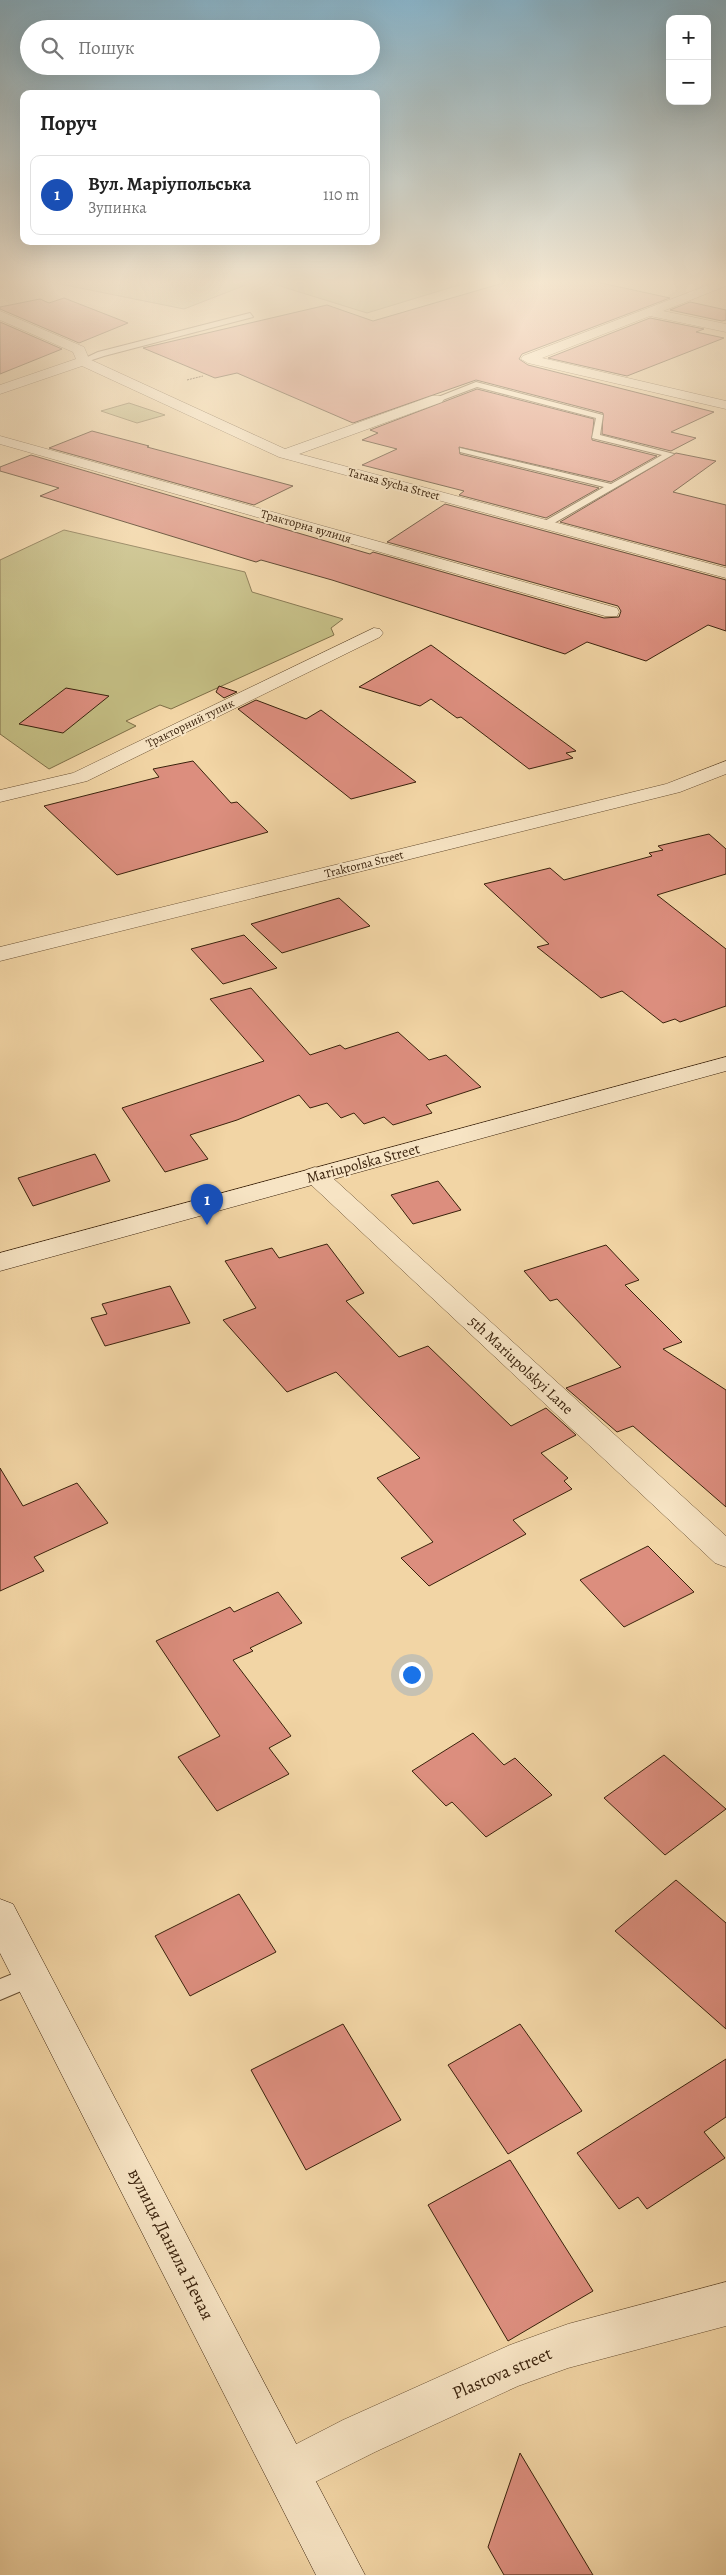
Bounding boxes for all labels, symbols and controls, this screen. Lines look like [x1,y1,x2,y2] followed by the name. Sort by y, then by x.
[666,15,711,105] map controls
[666,15,711,60] button: +
[20,20,380,75] search box
[38,34,66,62] icon: search
[78,35,135,61] text: Пошук
[666,60,711,105] button: −
[40,109,97,137] text: Поруч
[88,171,251,197] text: Вул. Маріупольська
[54,184,60,206] text: 1
[323,184,359,206] text: 110 m
[88,197,147,219] text: Зупинка
[346,464,442,504] street label: Tarasa Sycha Street
[259,505,353,547] street label: Тракторна вулиця
[143,695,237,751] street label: Тракторний тупик
[323,846,405,882] street label: Traktorna Street
[304,1138,422,1188] street label: Mariupolska Street
[191,1184,223,1225] pin: 1
[464,1311,578,1419] street label: 5th Mariupolskyi Lane
[399,1662,425,1688] your location
[122,2164,220,2324] street label: вулиця Данила Нечая
[448,2341,556,2405] street label: Plastova street

